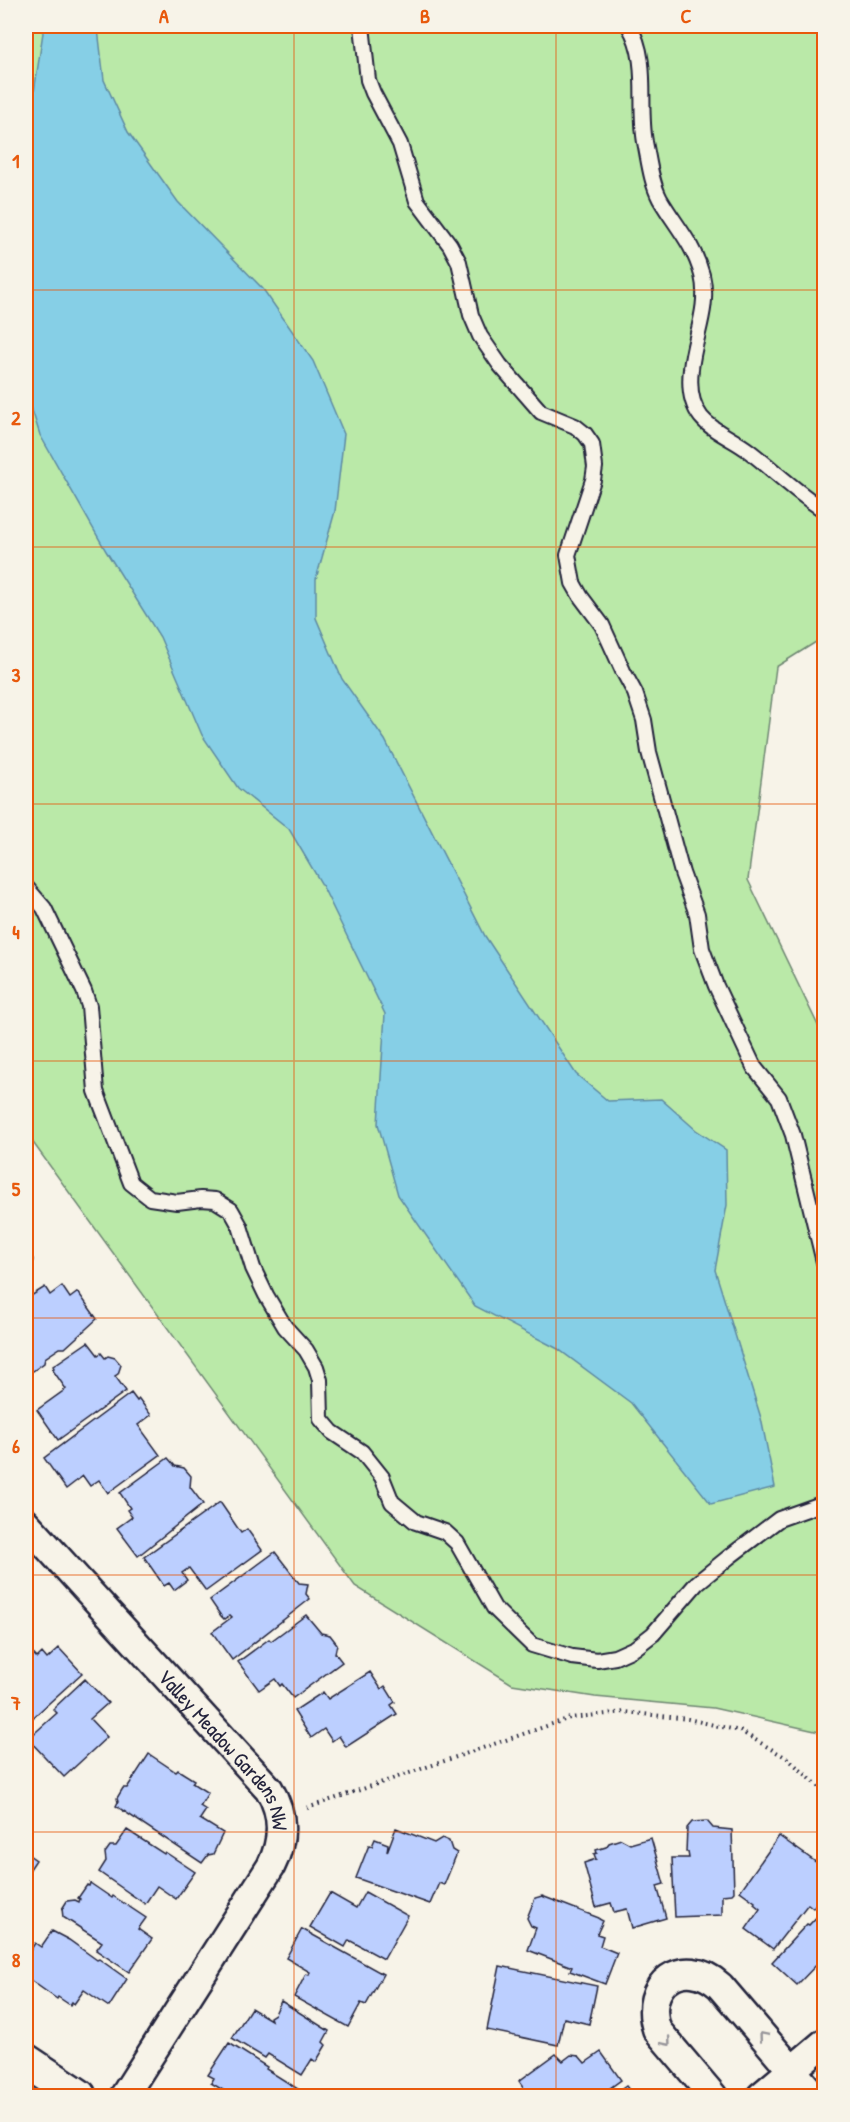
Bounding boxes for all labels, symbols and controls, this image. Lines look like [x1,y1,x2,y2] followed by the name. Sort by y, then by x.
[159,2,169,29] text: A
[420,2,430,29] text: B
[681,2,692,29] text: C
[12,147,20,174] text: 1
[11,404,21,431] text: 2
[12,661,21,688] text: 3
[12,918,20,945] text: 4
[12,1175,21,1202] text: 5
[12,1432,20,1459] text: 6
[152,1663,295,1831] street label: Valley Meadow Gardens NW
[10,1689,21,1716] text: 7
[12,1946,21,1973] text: 8
[759,2032,770,2043] one-way arrow
[660,2035,671,2046] one-way arrow

